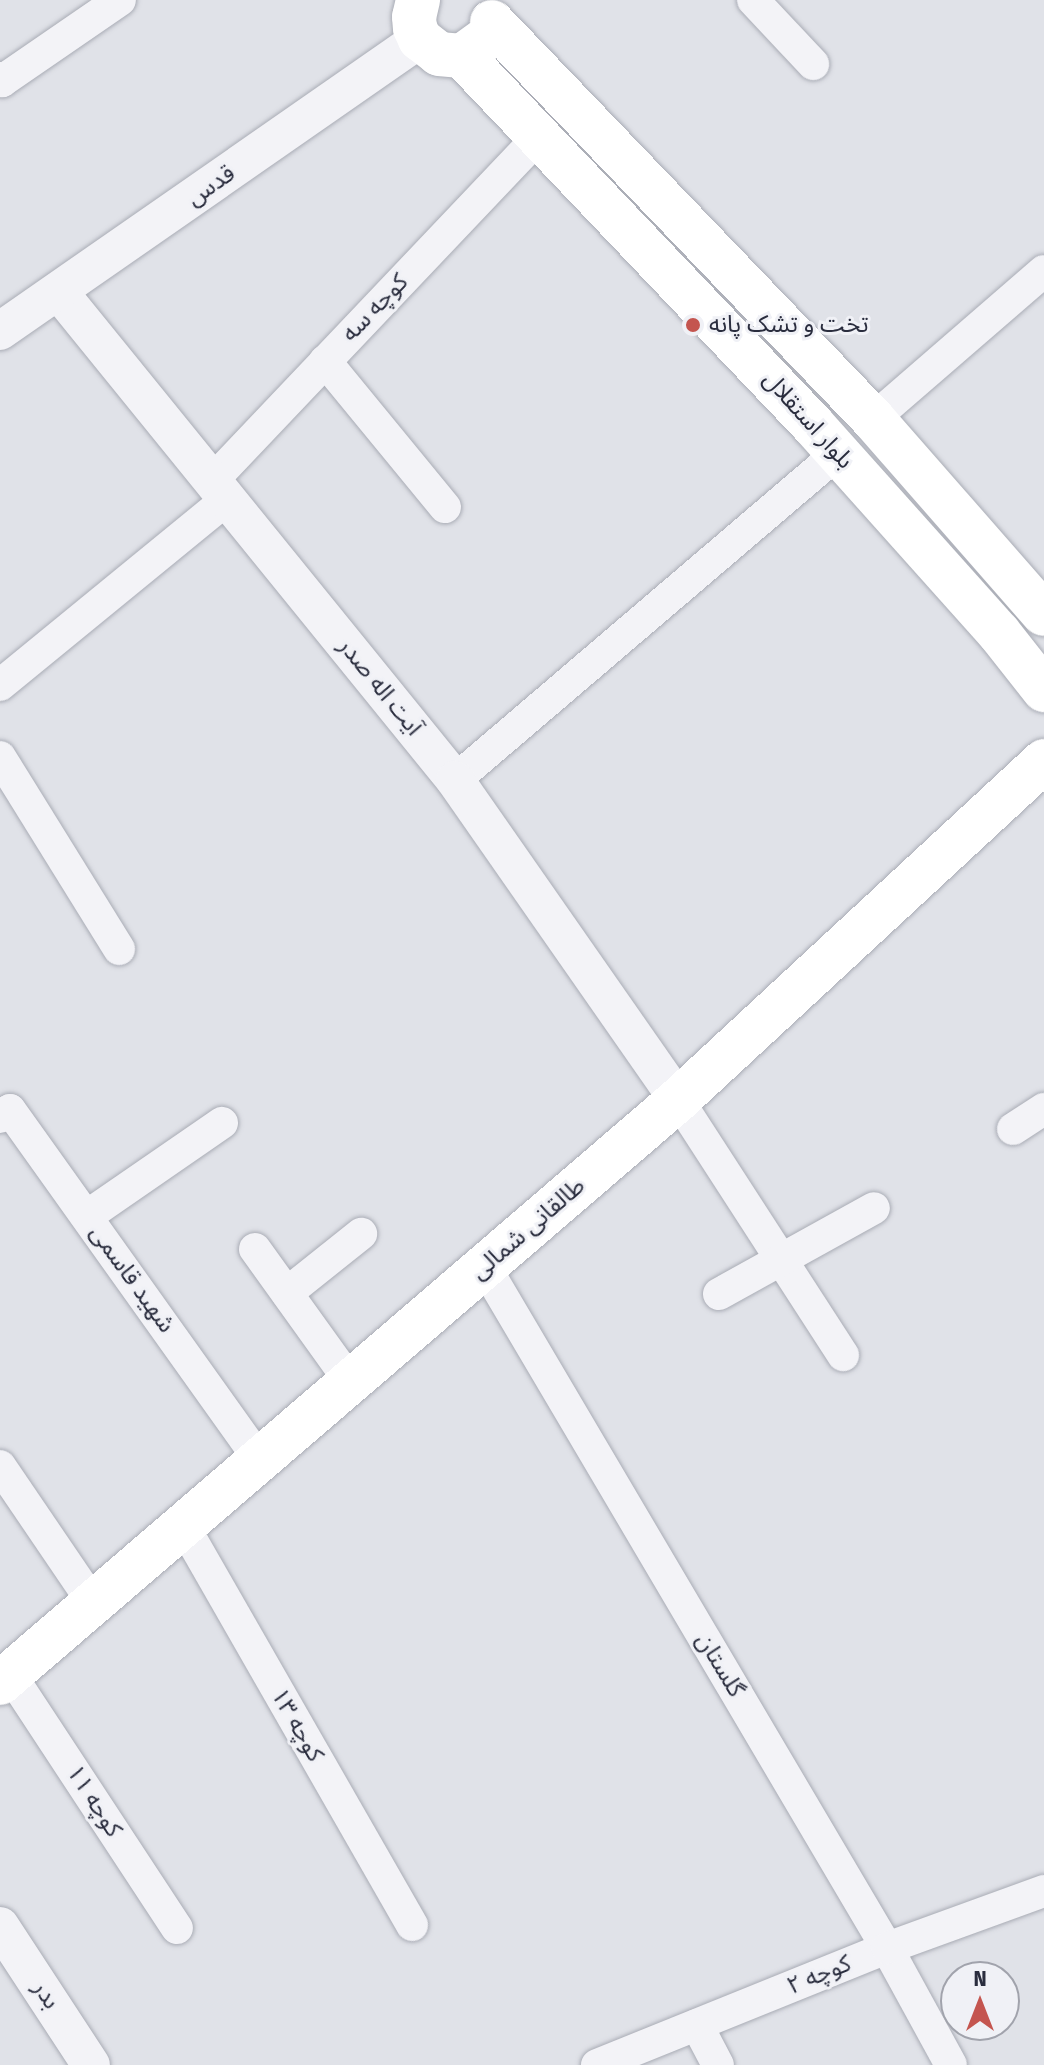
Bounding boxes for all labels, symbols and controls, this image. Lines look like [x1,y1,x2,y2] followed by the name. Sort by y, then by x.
[181,159,241,213] street label: قدس
[336,268,414,348] street label: کوچه سه
[709,311,869,339] place label: تخت و تشک پانه
[684,316,702,334] marker: تخت و تشک پانه
[757,365,859,475] street label: بلوار استقلال
[332,632,428,742] street label: آیت اله صدر
[465,1172,591,1286] street label: طالقانی شمالی
[83,1219,181,1339] street label: شهید قاسمی
[690,1628,750,1702] street label: گلستان
[265,1683,329,1767] street label: کوچه ۱۳
[60,1760,128,1842] street label: کوچه ۱۱
[783,1949,855,2001] street label: کوچه ۲
[940,1961,1020,2041] north arrow
[973,1965,987,1992] text: N
[26,1975,66,2015] street label: بدر

